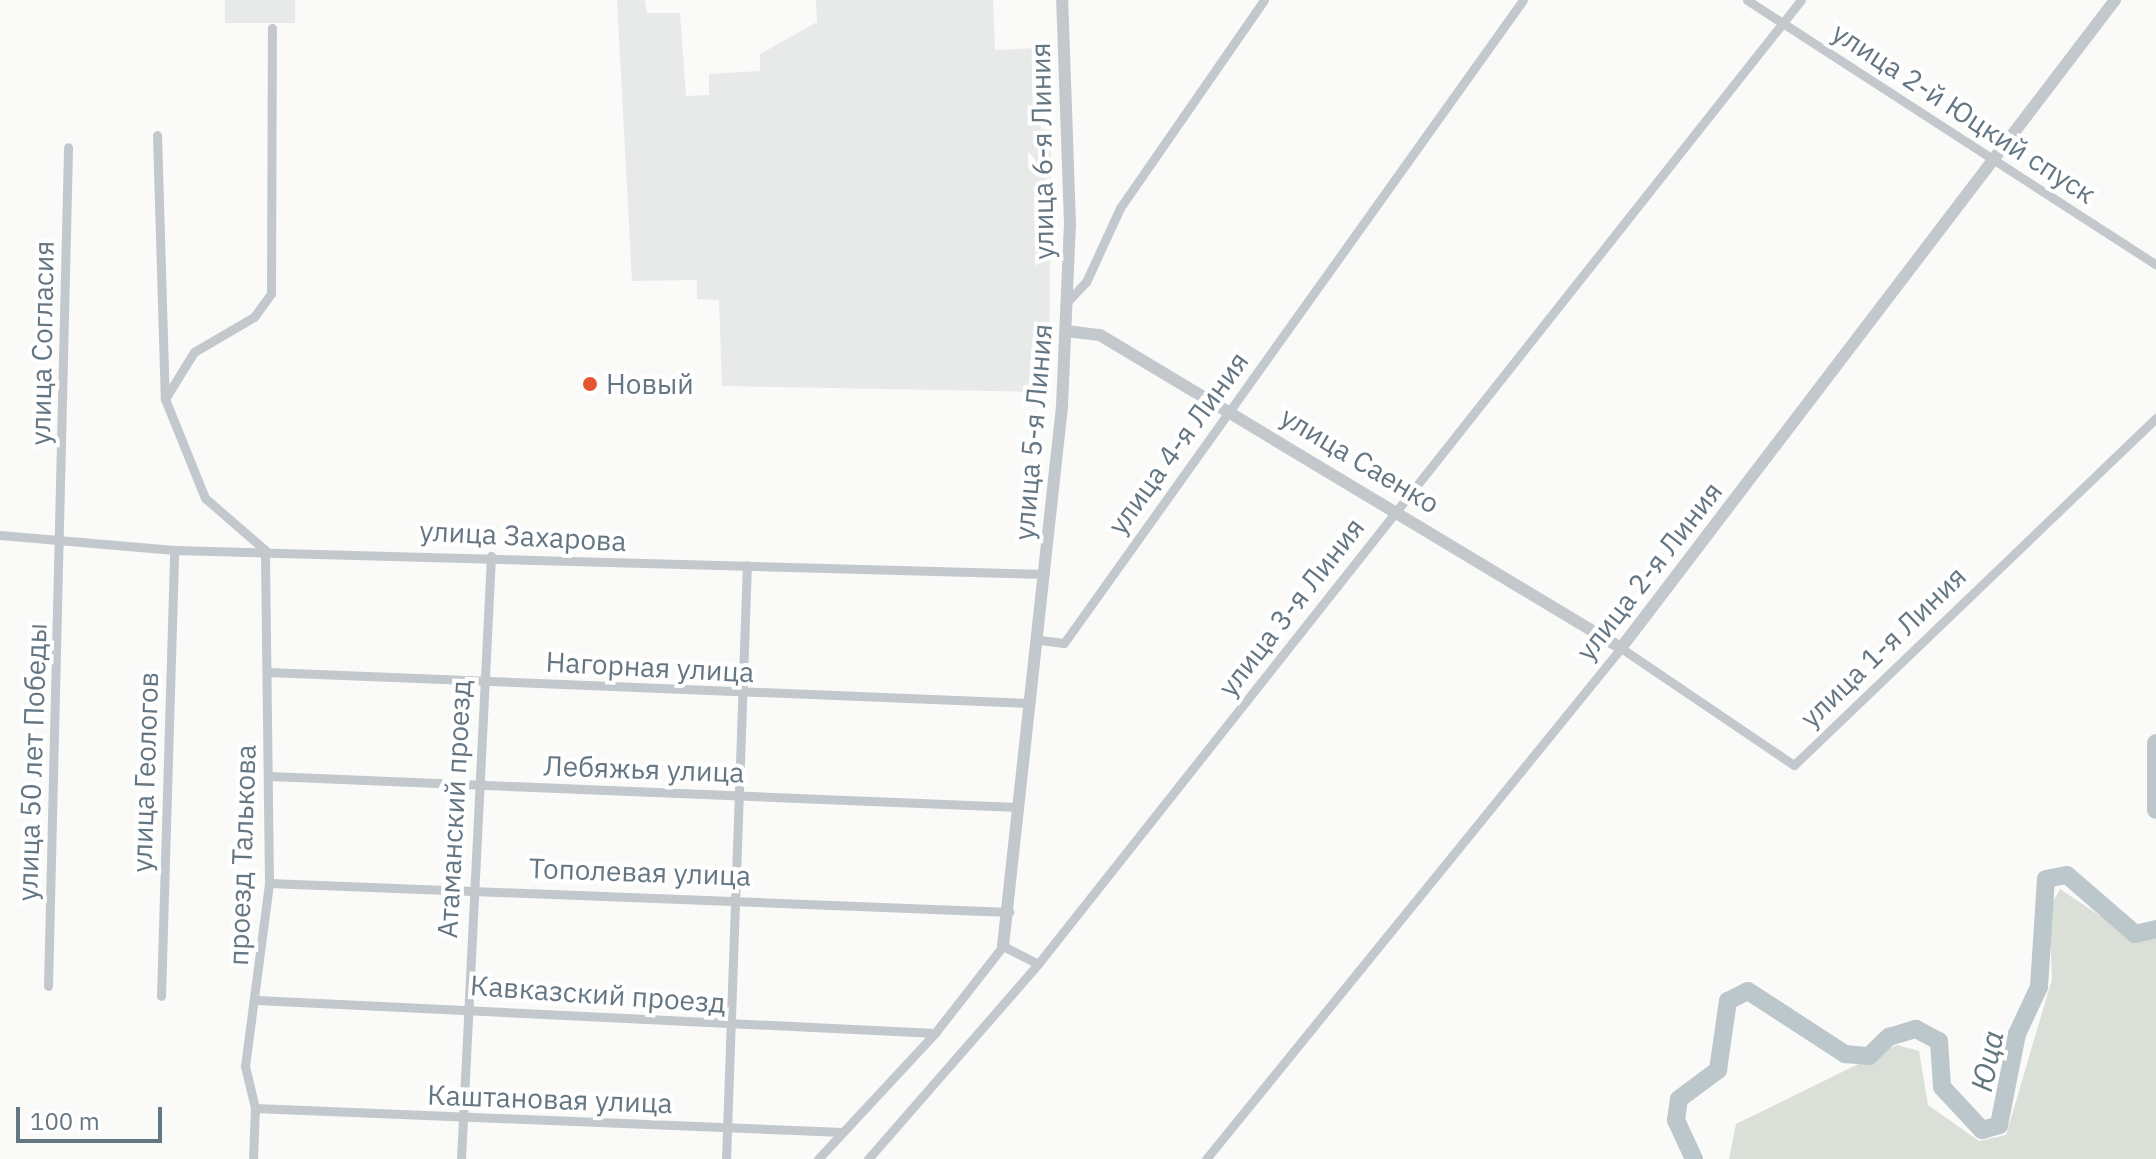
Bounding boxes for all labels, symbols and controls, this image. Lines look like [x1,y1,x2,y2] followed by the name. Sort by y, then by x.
[1826,15,2102,211] street label: улица 2-й Юцкий спуск
[1023,42,1061,260] street label: улица 6-я Линия
[23,240,61,446] street label: улица Согласия
[1007,322,1059,542] street label: улица 5-я Линия
[1101,345,1255,541] street label: улица 4-я Линия
[606,367,694,401] place label: Новый
[581,375,599,393] marker: Новый
[1275,400,1445,520] street label: улица Саенко
[1569,475,1729,667] street label: улица 2-я Линия
[1211,511,1371,703] street label: улица 3-я Линия
[419,514,627,558] street label: улица Захарова
[1793,559,1973,735] street label: улица 1-я Линия
[10,622,54,902] street label: улица 50 лет Победы
[545,645,755,689] street label: Нагорная улица
[125,671,165,873] street label: улица Геологов
[430,679,478,939] street label: Атаманский проезд
[221,744,263,966] street label: проезд Талькова
[543,749,745,789] street label: Лебяжья улица
[528,851,752,893] street label: Тополевая улица
[469,968,727,1020] street label: Кавказский проезд
[1963,1027,2011,1095] water label: Юца
[427,1078,673,1120] street label: Каштановая улица
[20,1091,166,1141] scale bar
[30,1105,100,1137] text: 100 m

